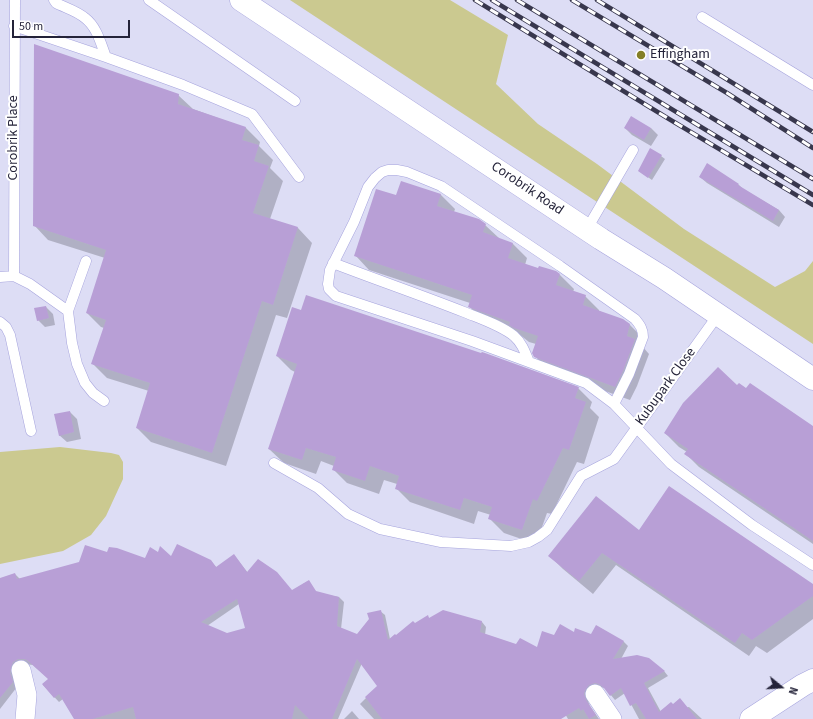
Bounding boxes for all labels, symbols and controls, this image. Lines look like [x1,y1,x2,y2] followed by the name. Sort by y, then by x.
[14,12,132,38] scale bar
[19,18,43,35] text: 50 m
[650,47,710,63] place label: Effingham
[635,49,647,61] marker: Effingham
[6,95,22,181] street label: Corobrik Place
[488,159,566,219] street label: Corobrik Road
[632,345,700,429] street label: Kubupark Close
[761,667,801,707] north arrow
[785,685,801,697] text: N

